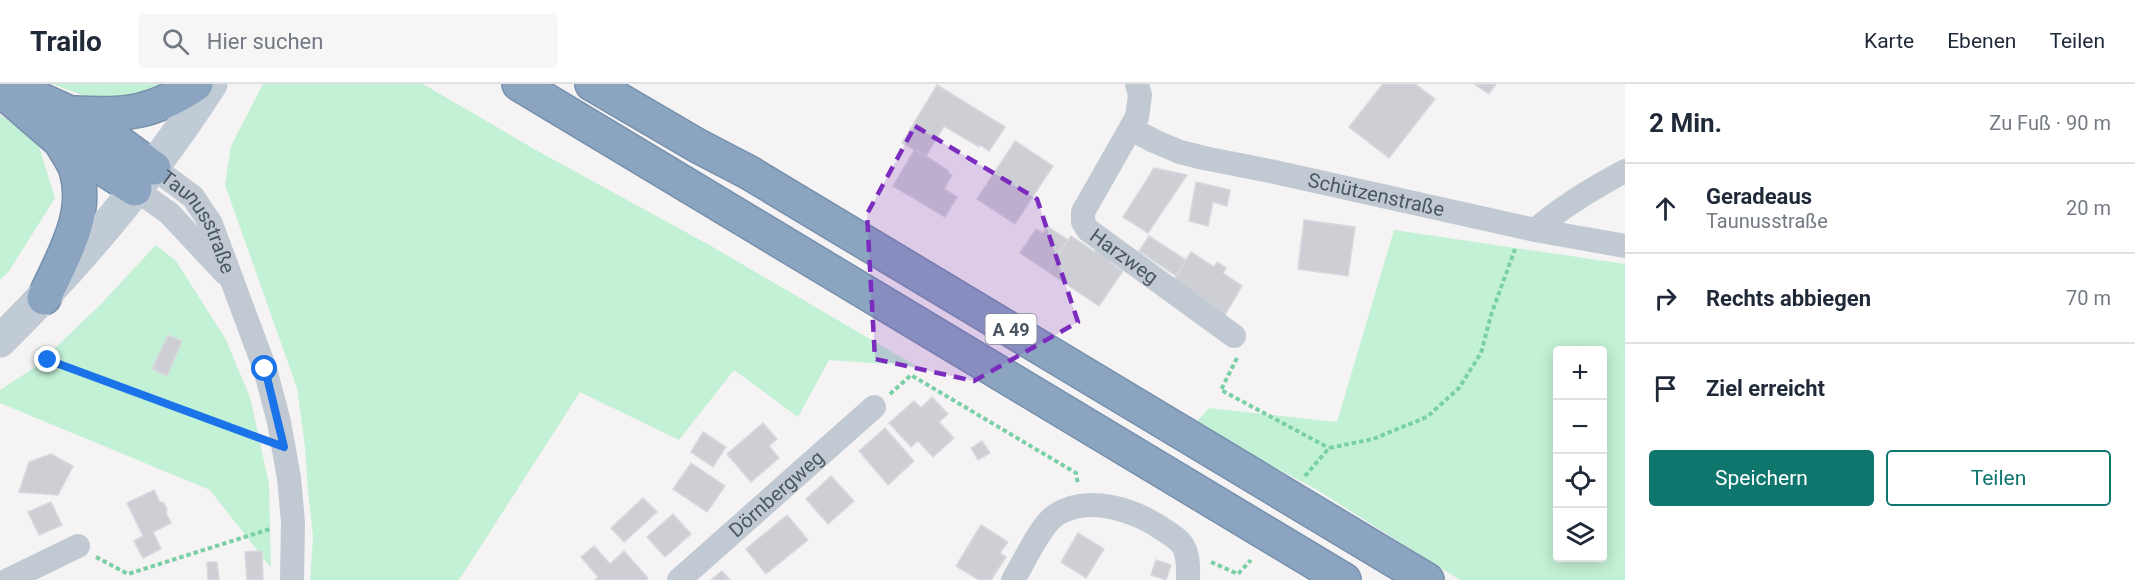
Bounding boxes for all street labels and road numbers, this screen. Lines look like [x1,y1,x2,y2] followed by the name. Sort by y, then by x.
[156,165,240,277] street label: Taunusstraße
[1306,168,1447,221] street label: Schützenstraße
[1085,223,1163,289] street label: Harzweg
[986,314,1036,344] road number: A 49
[724,445,829,542] street label: Dörnbergweg

